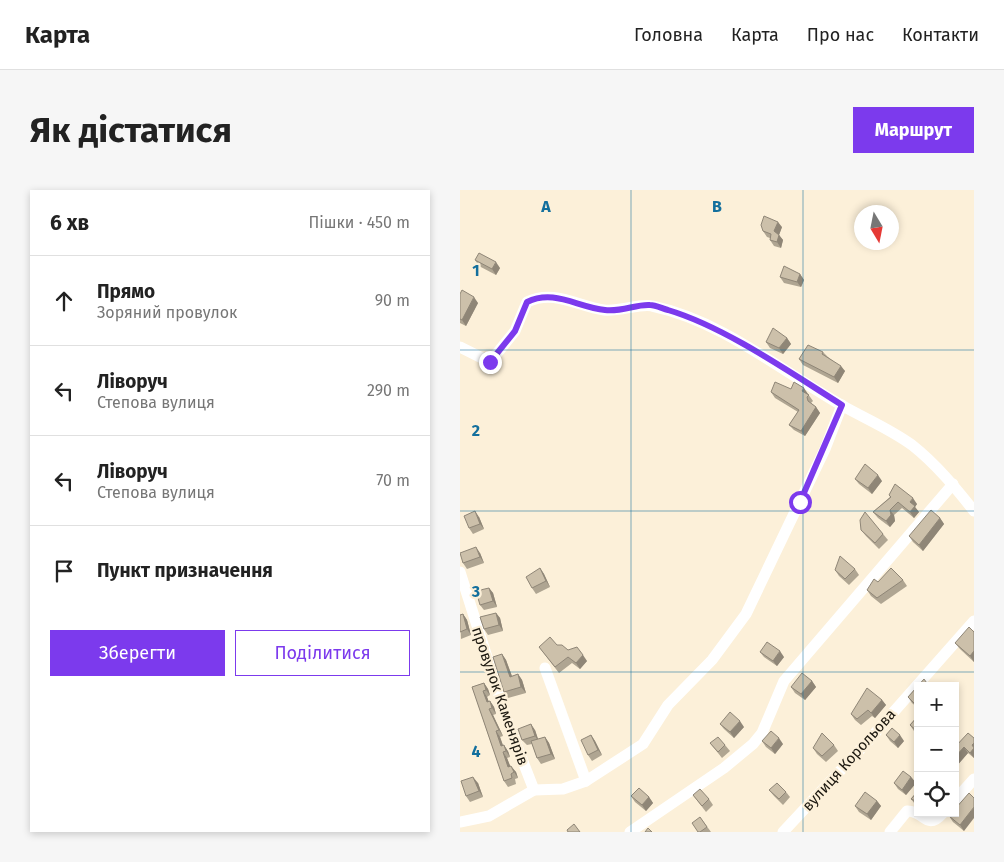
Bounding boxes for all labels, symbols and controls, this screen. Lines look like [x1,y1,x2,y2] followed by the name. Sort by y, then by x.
[25,21,90,49] text: Карта
[634,24,703,46] text: Головна
[731,24,779,46] text: Карта
[807,24,874,46] text: Про нас
[902,24,979,46] text: Контакти
[853,107,974,153] button: Маршрут
[30,109,232,151] text: Як дістатися
[540,197,551,216] text: A
[712,197,722,216] text: B
[854,205,899,250] north arrow
[50,210,89,236] text: 6 хв
[308,213,410,232] text: Пішки · 450 m
[472,261,480,280] text: 1
[97,280,155,303] text: Прямо
[50,287,78,315] icon: ahead
[375,291,410,310] text: 90 m
[97,303,237,322] text: Зоряний провулок
[479,351,502,374] route end
[97,370,168,393] text: Ліворуч
[50,377,78,405] icon: left
[367,381,410,400] text: 290 m
[97,393,215,412] text: Степова вулиця
[472,421,480,440] text: 2
[97,460,168,483] text: Ліворуч
[50,467,78,495] icon: left
[376,471,410,490] text: 70 m
[97,483,215,502] text: Степова вулиця
[789,491,812,514] route start
[50,557,78,585] icon: arrive
[97,559,273,582] text: Пункт призначення
[471,582,480,601] text: 3
[468,624,532,768] street label: провулок Каменярів
[50,630,225,676] button: Зберегти
[235,630,410,676] button: Поділитися
[914,682,959,817] map controls
[914,682,959,727] button: +
[799,705,899,815] street label: вулиця Корольова
[914,727,959,772] button: −
[471,742,481,761] text: 4
[914,772,959,817] button: locate

